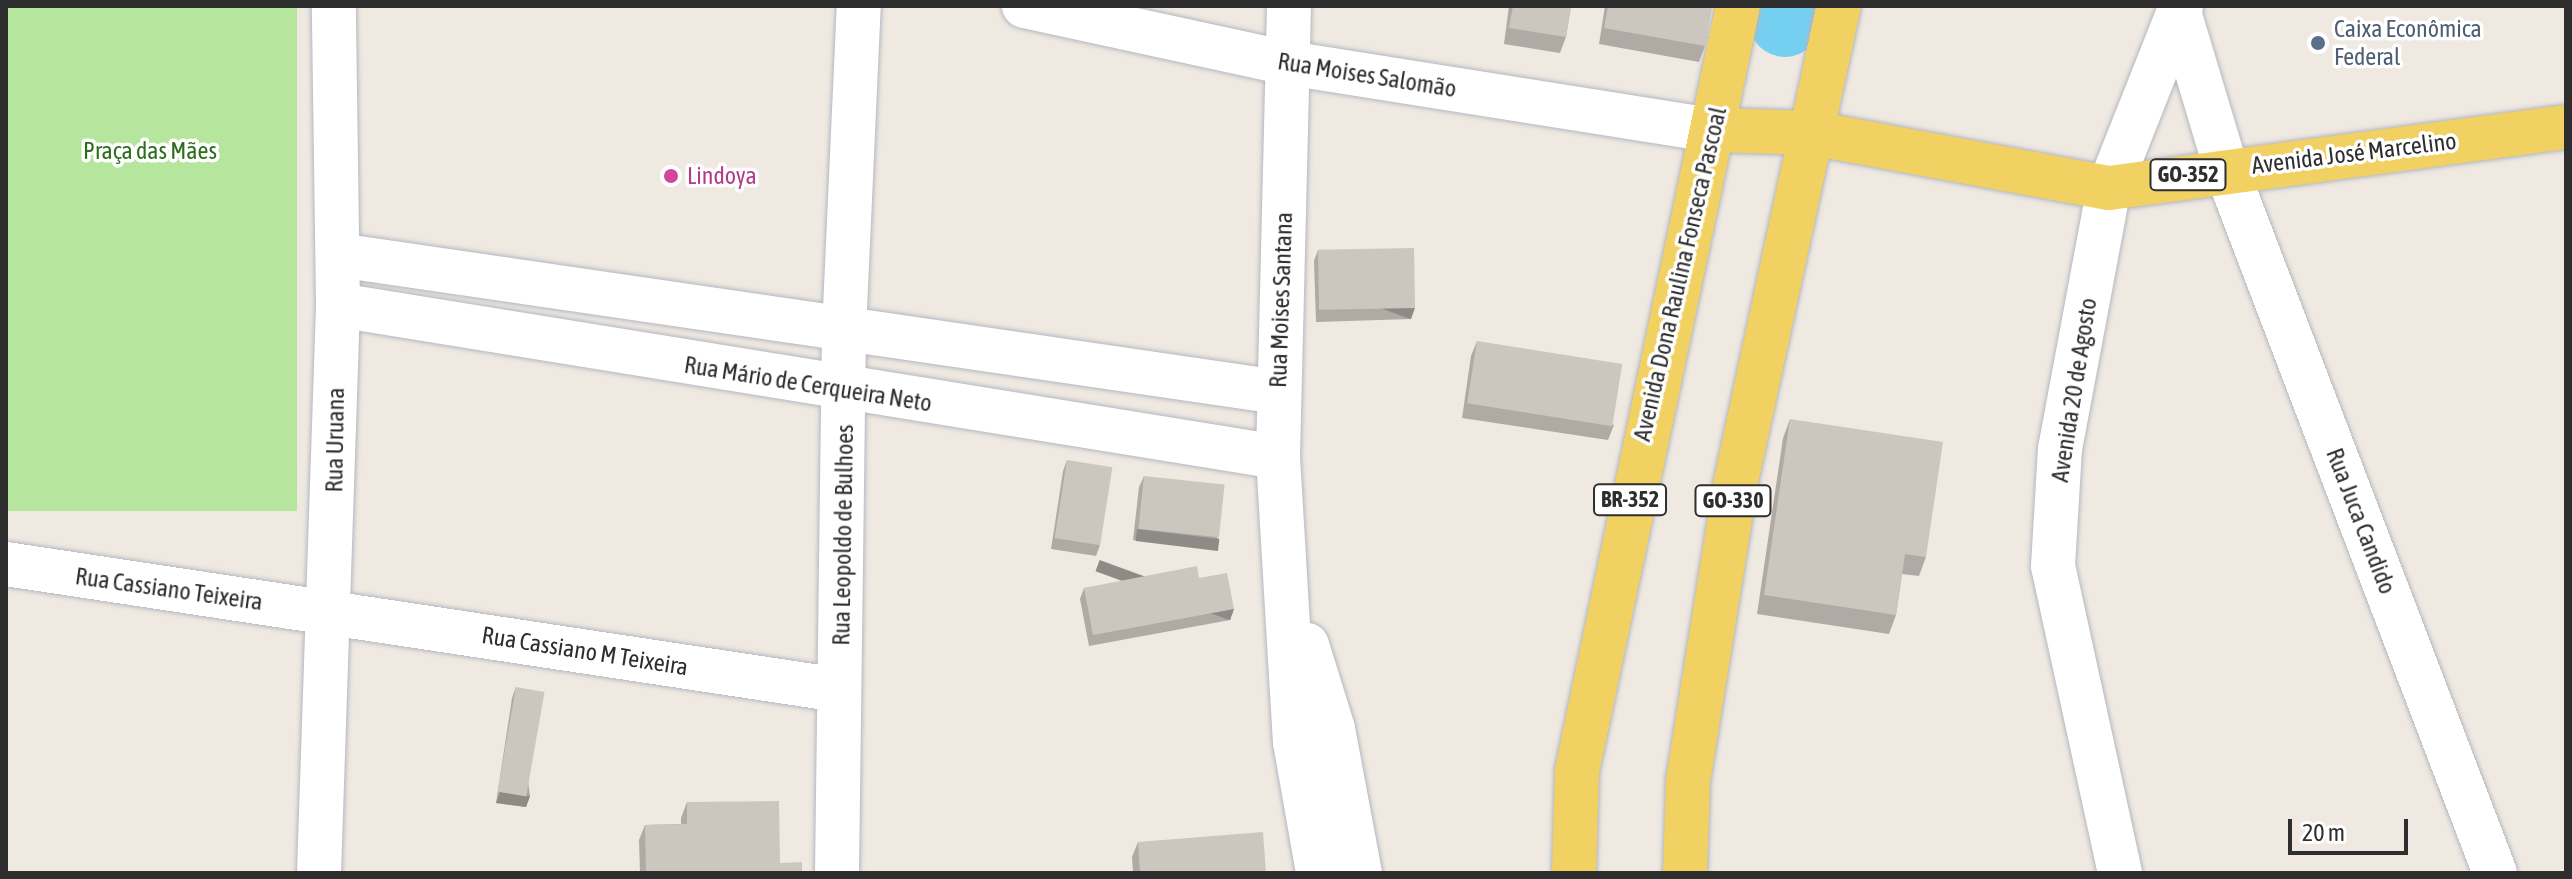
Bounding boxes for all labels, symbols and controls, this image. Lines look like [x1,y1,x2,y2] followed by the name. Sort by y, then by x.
[2334,15,2482,71] place label: Caixa Econômica Federal
[2309,34,2327,52] marker: Caixa Econômica Federal
[1276,47,1458,103] street label: Rua Moises Salomão
[1627,104,1733,444] street label: Avenida Dona Raulina Fonseca Pascoal
[2250,126,2458,180] street label: Avenida José Marcelino
[83,137,217,165] park label: Praça das Mães
[2148,157,2228,193] road number: GO-352
[687,162,757,190] place label: Lindoya
[662,167,680,185] marker: Lindoya
[1264,212,1298,388] street label: Rua Moises Santana
[2045,296,2103,484] street label: Avenida 20 de Agosto
[682,350,934,418] street label: Rua Mário de Cerqueira Neto
[320,387,350,493] street label: Rua Uruana
[827,424,859,646] street label: Rua Leopoldo de Bulhoes
[2320,444,2402,598] street label: Rua Juca Candido
[1592,482,1668,518] road number: BR-352
[1693,483,1773,519] road number: GO-330
[73,562,265,616] street label: Rua Cassiano Teixeira
[480,620,690,682] street label: Rua Cassiano M Teixeira
[2292,803,2412,853] scale bar
[2302,819,2345,846] text: 20 m

